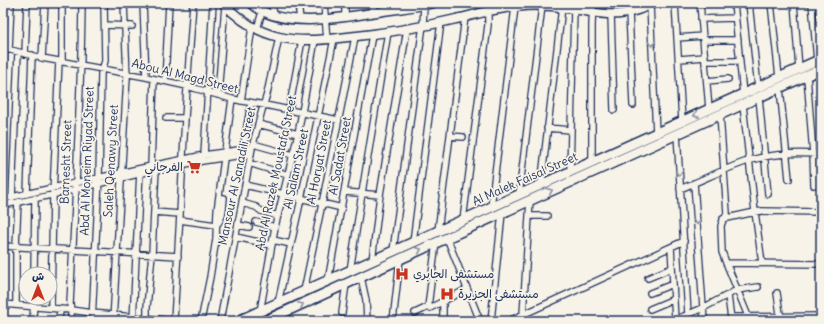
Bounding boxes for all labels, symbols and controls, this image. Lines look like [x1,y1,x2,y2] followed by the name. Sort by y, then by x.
[647,41,656,47] one-way arrow
[130,55,240,96] street label: Abou Al Magd Street
[76,86,97,236] street label: Abd Al Moneim Riyad Street
[252,94,299,252] street label: Abd Al Razek Moustafa Street
[100,104,121,218] street label: Saleh Qenawy Street
[215,105,258,246] street label: Mansour Al Sanadili Street
[693,110,701,118] one-way arrow
[325,115,354,196] street label: Al Sadat Street
[303,118,334,206] street label: Al Horyat Street
[57,120,74,204] street label: Barnesht Street
[280,127,311,210] street label: Al Salam Street
[470,149,580,208] street label: Al Malek Faisal Street
[144,159,183,178] place label: الفرجاني
[186,159,202,175] supermarket icon: الفرجاني
[675,170,684,176] one-way arrow
[546,188,553,196] one-way arrow
[693,219,701,225] one-way arrow
[415,247,422,255] one-way arrow
[18,266,58,306] north arrow
[394,266,410,282] hospital icon: مستشفى الجابري
[413,266,494,283] place label: مستشفى الجابري
[32,269,44,283] text: ش
[439,286,455,302] hospital icon: مستشفى الجزيرة
[458,286,539,302] place label: مستشفى الجزيرة
[296,302,304,310] one-way arrow

